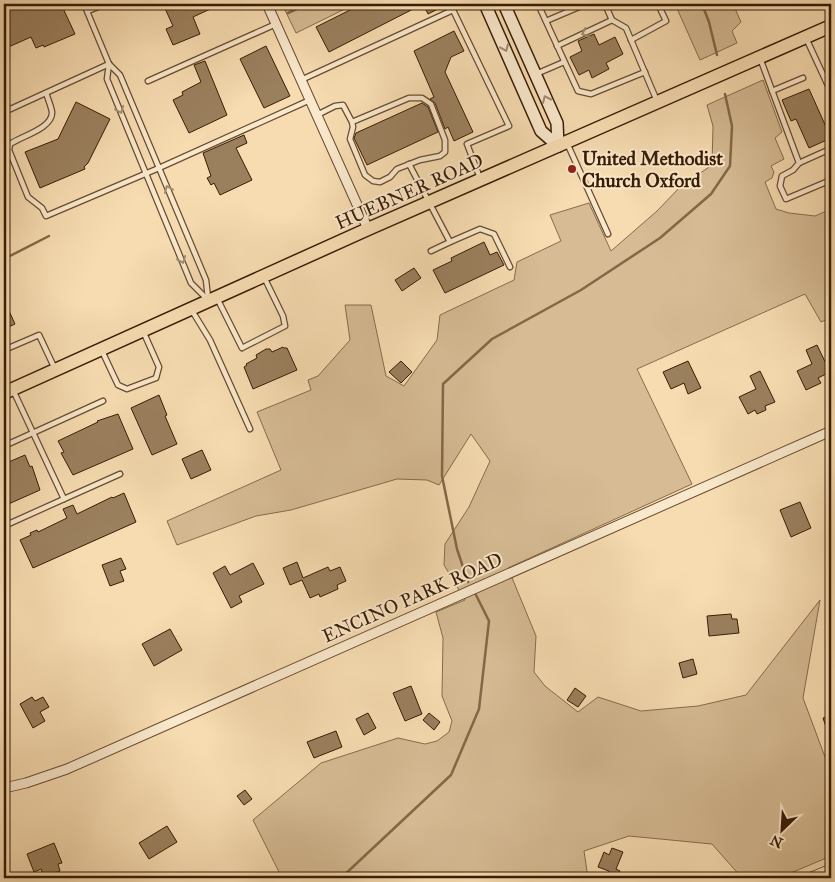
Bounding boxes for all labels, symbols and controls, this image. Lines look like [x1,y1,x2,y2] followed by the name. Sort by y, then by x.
[581,27,590,37] one-way arrow
[498,43,509,52] one-way arrow
[542,95,553,104] one-way arrow
[114,105,124,114] one-way arrow
[582,147,723,192] place label: United Methodist Church Oxford
[332,148,487,234] street label: HUEBNER ROAD
[566,163,578,175] marker: United Methodist Church Oxford
[164,185,174,194] one-way arrow
[176,255,186,264] one-way arrow
[319,547,506,647] street label: ENCINO PARK ROAD
[758,804,808,854] north arrow
[768,831,786,852] text: N

